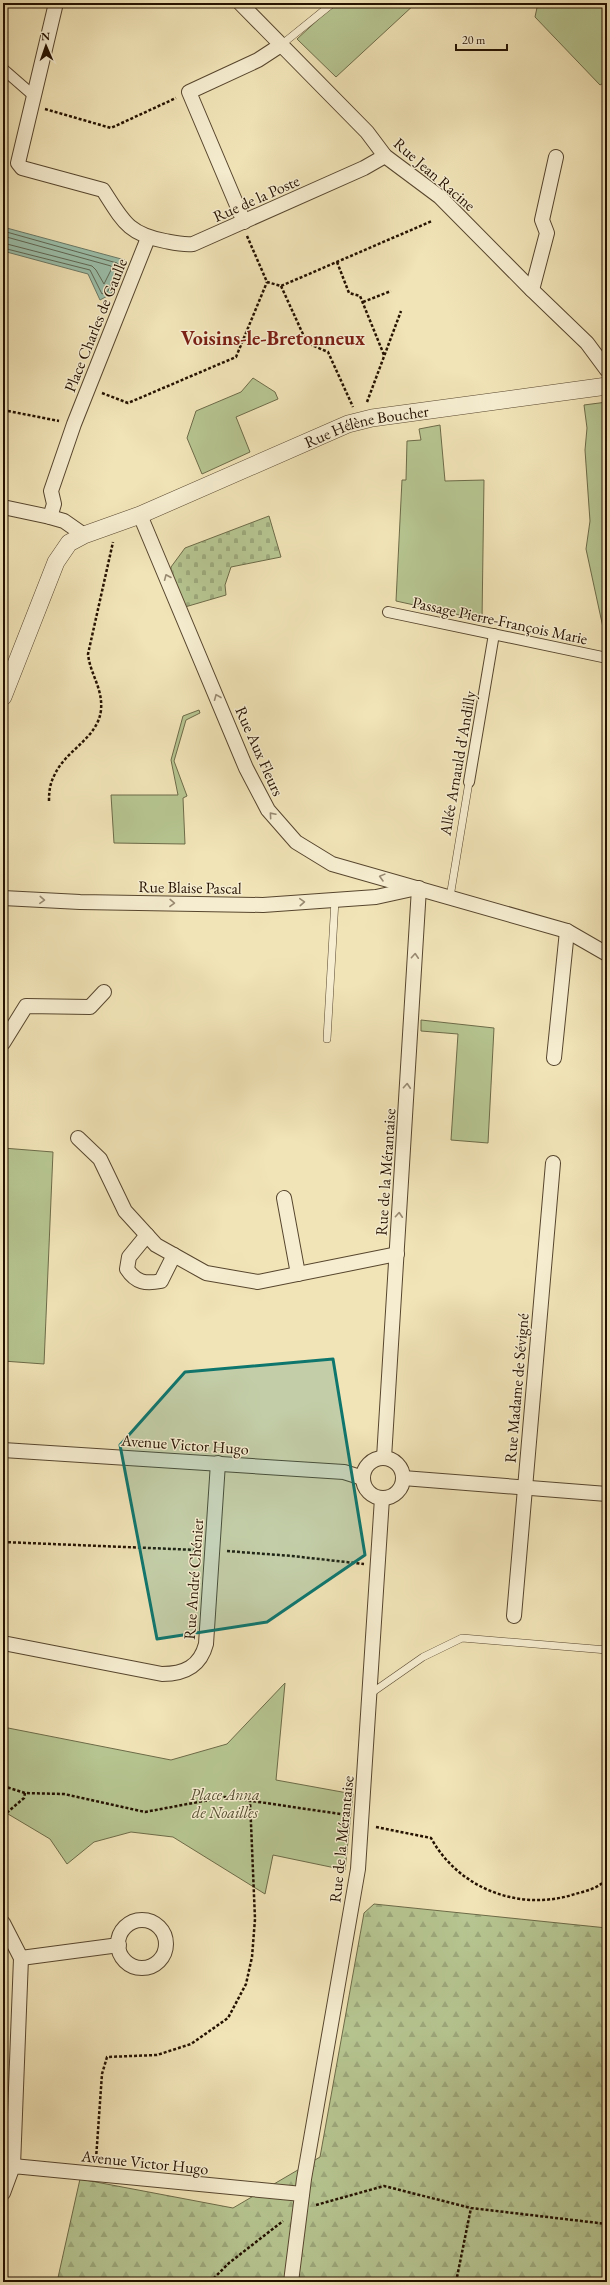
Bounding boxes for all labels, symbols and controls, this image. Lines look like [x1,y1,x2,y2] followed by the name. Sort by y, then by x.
[26,26,66,66] north arrow
[456,26,507,52] scale bar
[41,29,50,43] text: N
[462,32,486,48] text: 20 m
[389,133,480,216] street label: Rue Jean Racine
[210,170,303,227] street label: Rue de la Poste
[59,255,132,395] street label: Place Charles de Gaulle
[181,325,365,351] district label: Voisins-le-Bretonneux
[301,400,431,453] street label: Rue Hélène Boucher
[164,574,172,581] one-way arrow
[410,592,589,649] street label: Passage Pierre-François Marie
[434,688,481,838] street label: Allée Arnauld d'Andilly
[214,694,222,702] one-way arrow
[230,703,289,799] street label: Rue Aux Fleurs
[269,812,276,819] one-way arrow
[378,874,385,882] one-way arrow
[138,876,242,899] street label: Rue Blaise Pascal
[39,895,45,904] one-way arrow
[299,898,305,907] one-way arrow
[169,899,175,907] one-way arrow
[411,953,420,959] one-way arrow
[403,1083,412,1089] one-way arrow
[371,1108,400,1236] street label: Rue de la Mérantaise
[395,1212,404,1218] one-way arrow
[500,1312,533,1464] street label: Rue Madame de Sévigné
[120,1429,249,1459] street label: Avenue Victor Hugo
[179,1517,208,1640] street label: Rue André Chénier
[324,1775,359,1904] street label: Rue de la Mérantaise
[190,1784,260,1823] park label: Place Anna de Noailles
[79,2145,210,2180] street label: Avenue Victor Hugo

